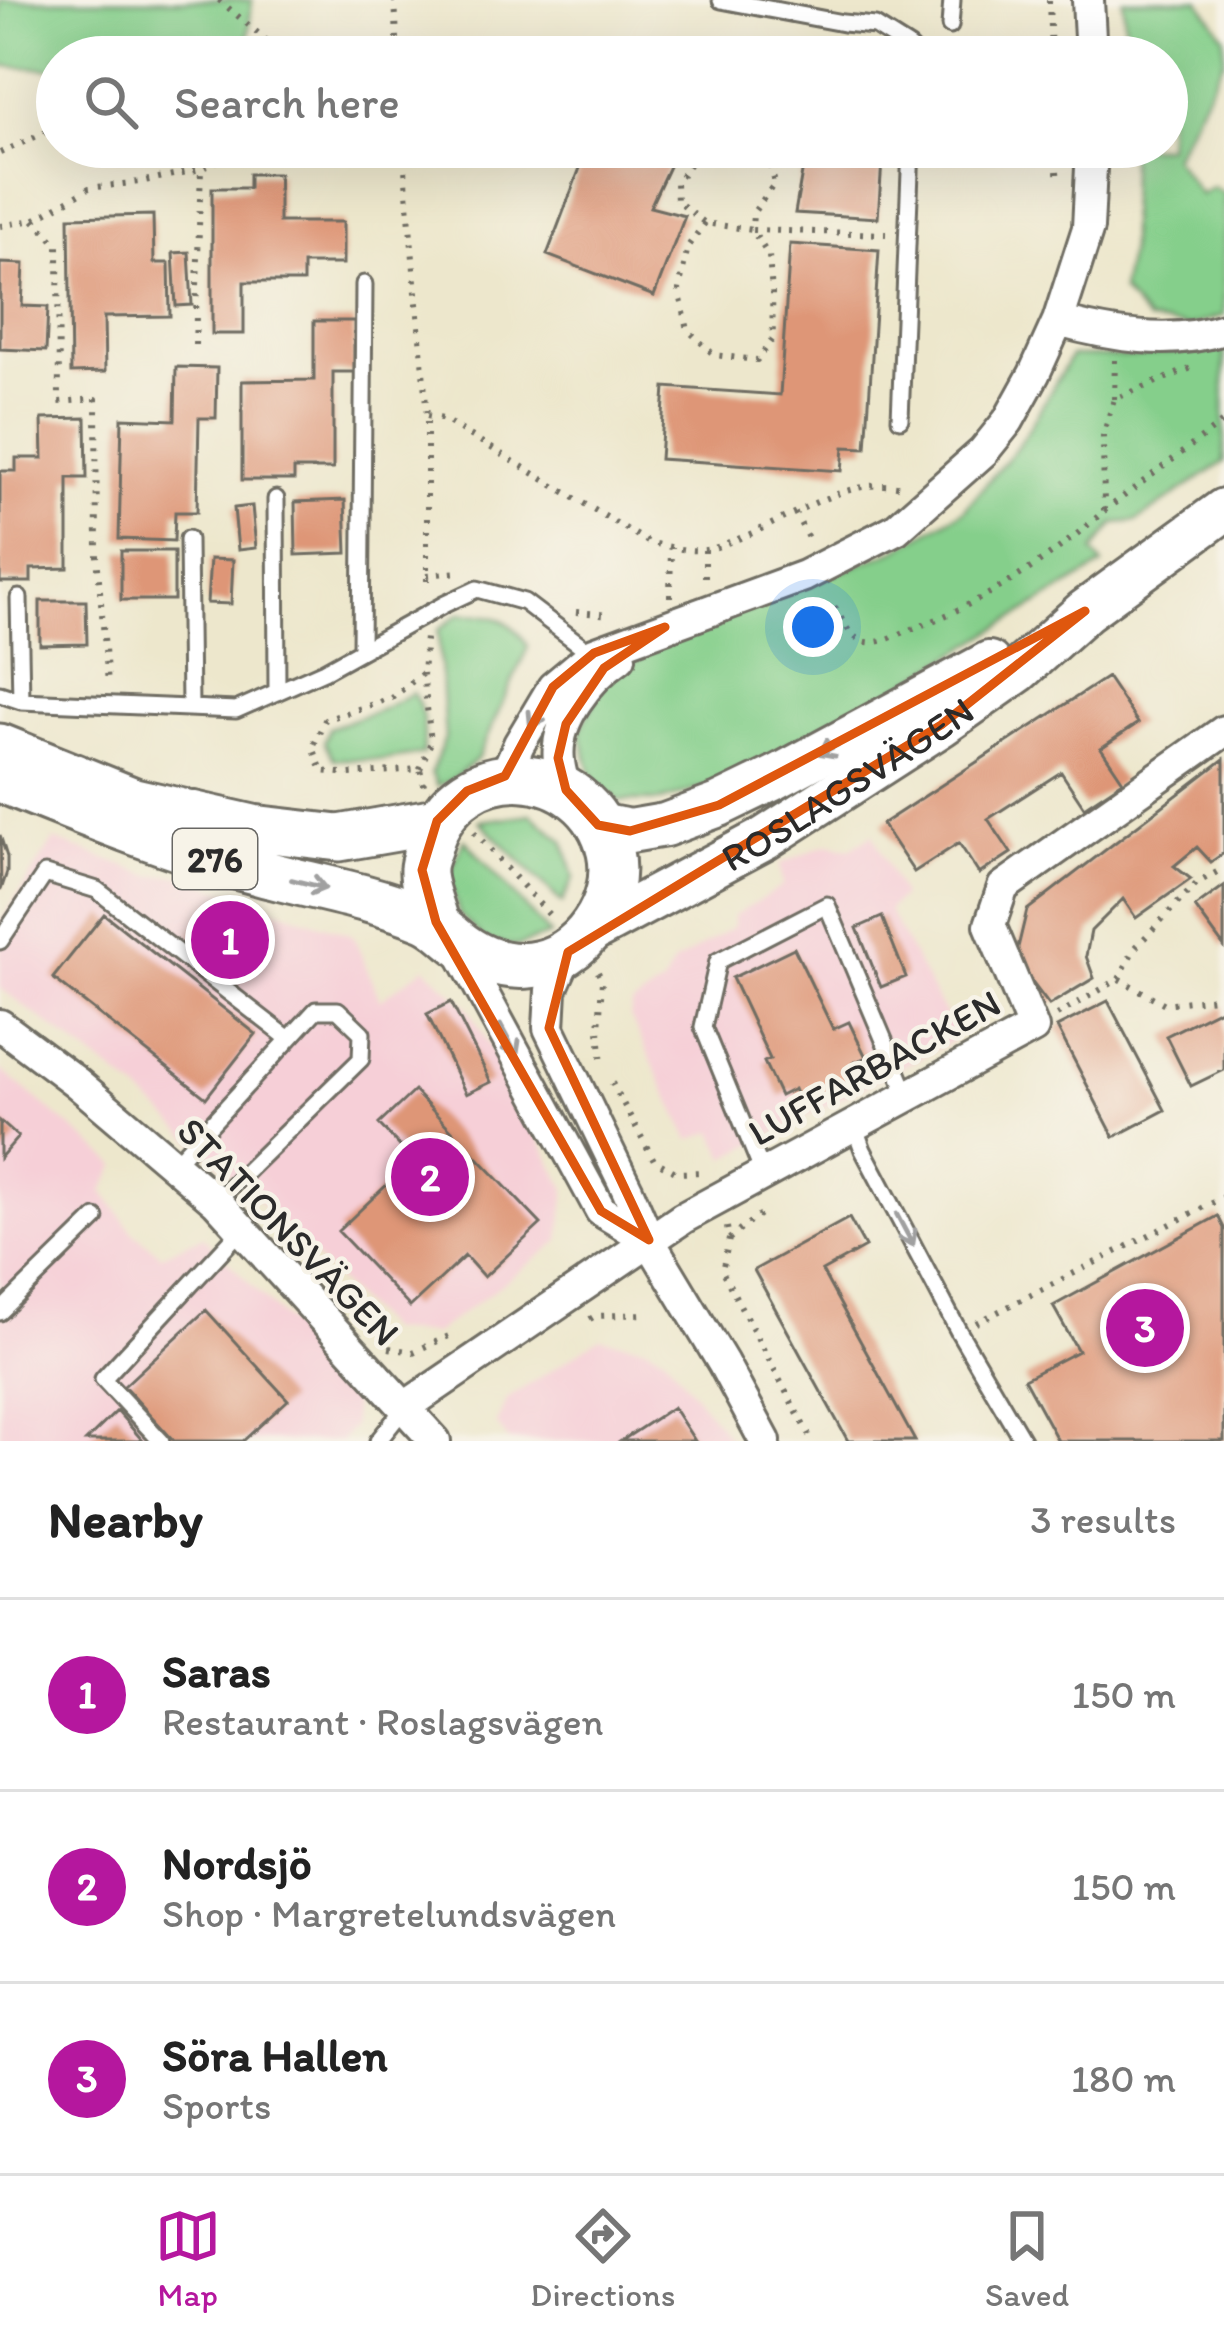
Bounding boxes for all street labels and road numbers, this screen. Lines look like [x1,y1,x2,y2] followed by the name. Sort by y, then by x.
[713,687,983,881] street label: ROSLAGSVÄGEN
[173,829,257,889] road number: 276
[740,979,1008,1156] street label: LUFFARBACKEN
[168,1107,410,1355] street label: STATIONSVÄGEN

